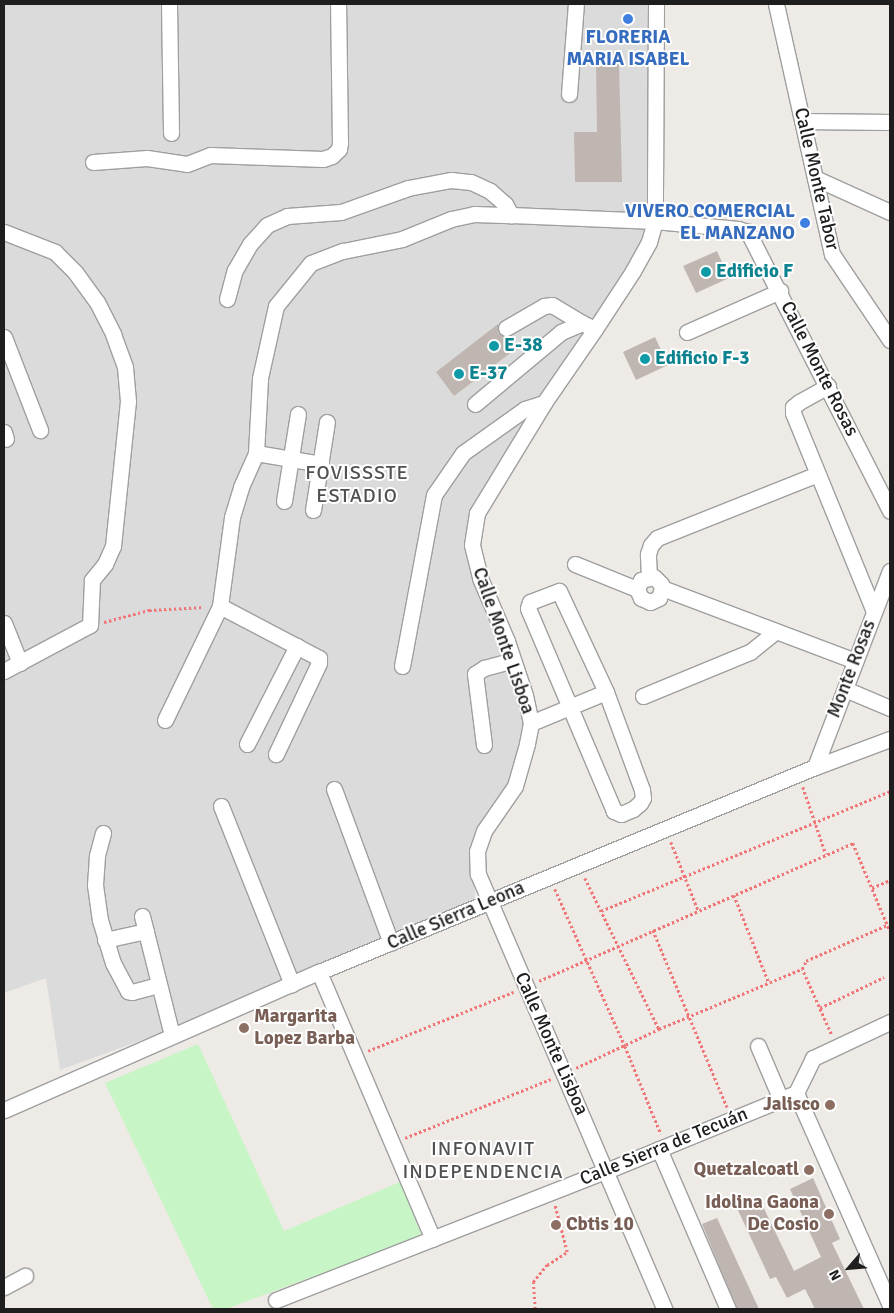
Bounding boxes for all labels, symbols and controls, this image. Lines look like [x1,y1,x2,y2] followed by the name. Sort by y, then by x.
[622,13,634,25] marker: FLORERIA MARIA ISABEL
[566,27,690,71] place label: FLORERIA MARIA ISABEL
[789,105,843,253] street label: Calle Monte Tabor
[625,201,795,245] place label: VIVERO COMERCIAL EL MANZANO
[799,217,811,229] marker: VIVERO COMERCIAL EL MANZANO
[716,261,793,283] place label: Edificio F
[700,266,712,278] marker: Edificio F
[775,298,863,440] street label: Calle Monte Rosas
[504,335,543,357] place label: E-38
[488,340,500,352] marker: E-38
[655,348,750,370] place label: Edificio F-3
[639,353,651,365] marker: Edificio F-3
[469,363,508,385] place label: E-37
[453,368,465,380] marker: E-37
[304,460,410,507] district label: FOVISSSTE ESTADIO
[467,565,539,717] street label: Calle Monte Lisboa
[823,617,881,721] street label: Monte Rosas
[384,877,528,955] street label: Calle Sierra Leona
[509,969,593,1119] street label: Calle Monte Lisboa
[254,1006,355,1050] place label: Margarita Lopez Barba
[238,1022,250,1034] marker: Margarita Lopez Barba
[763,1094,820,1116] place label: Jalisco
[824,1099,836,1111] marker: Jalisco
[577,1103,751,1191] street label: Calle Sierra de Tecuán
[401,1136,565,1183] district label: INFONAVIT INDEPENDENCIA
[694,1159,799,1181] place label: Quetzalcoatl
[803,1164,815,1176] marker: Quetzalcoatl
[705,1192,819,1236] place label: Idolina Gaona De Cosio
[823,1208,835,1220] marker: Idolina Gaona De Cosio
[566,1214,634,1236] place label: Cbtis 10
[550,1219,562,1231] marker: Cbtis 10
[824,1243,874,1293] north arrow
[825,1267,845,1283] text: N

